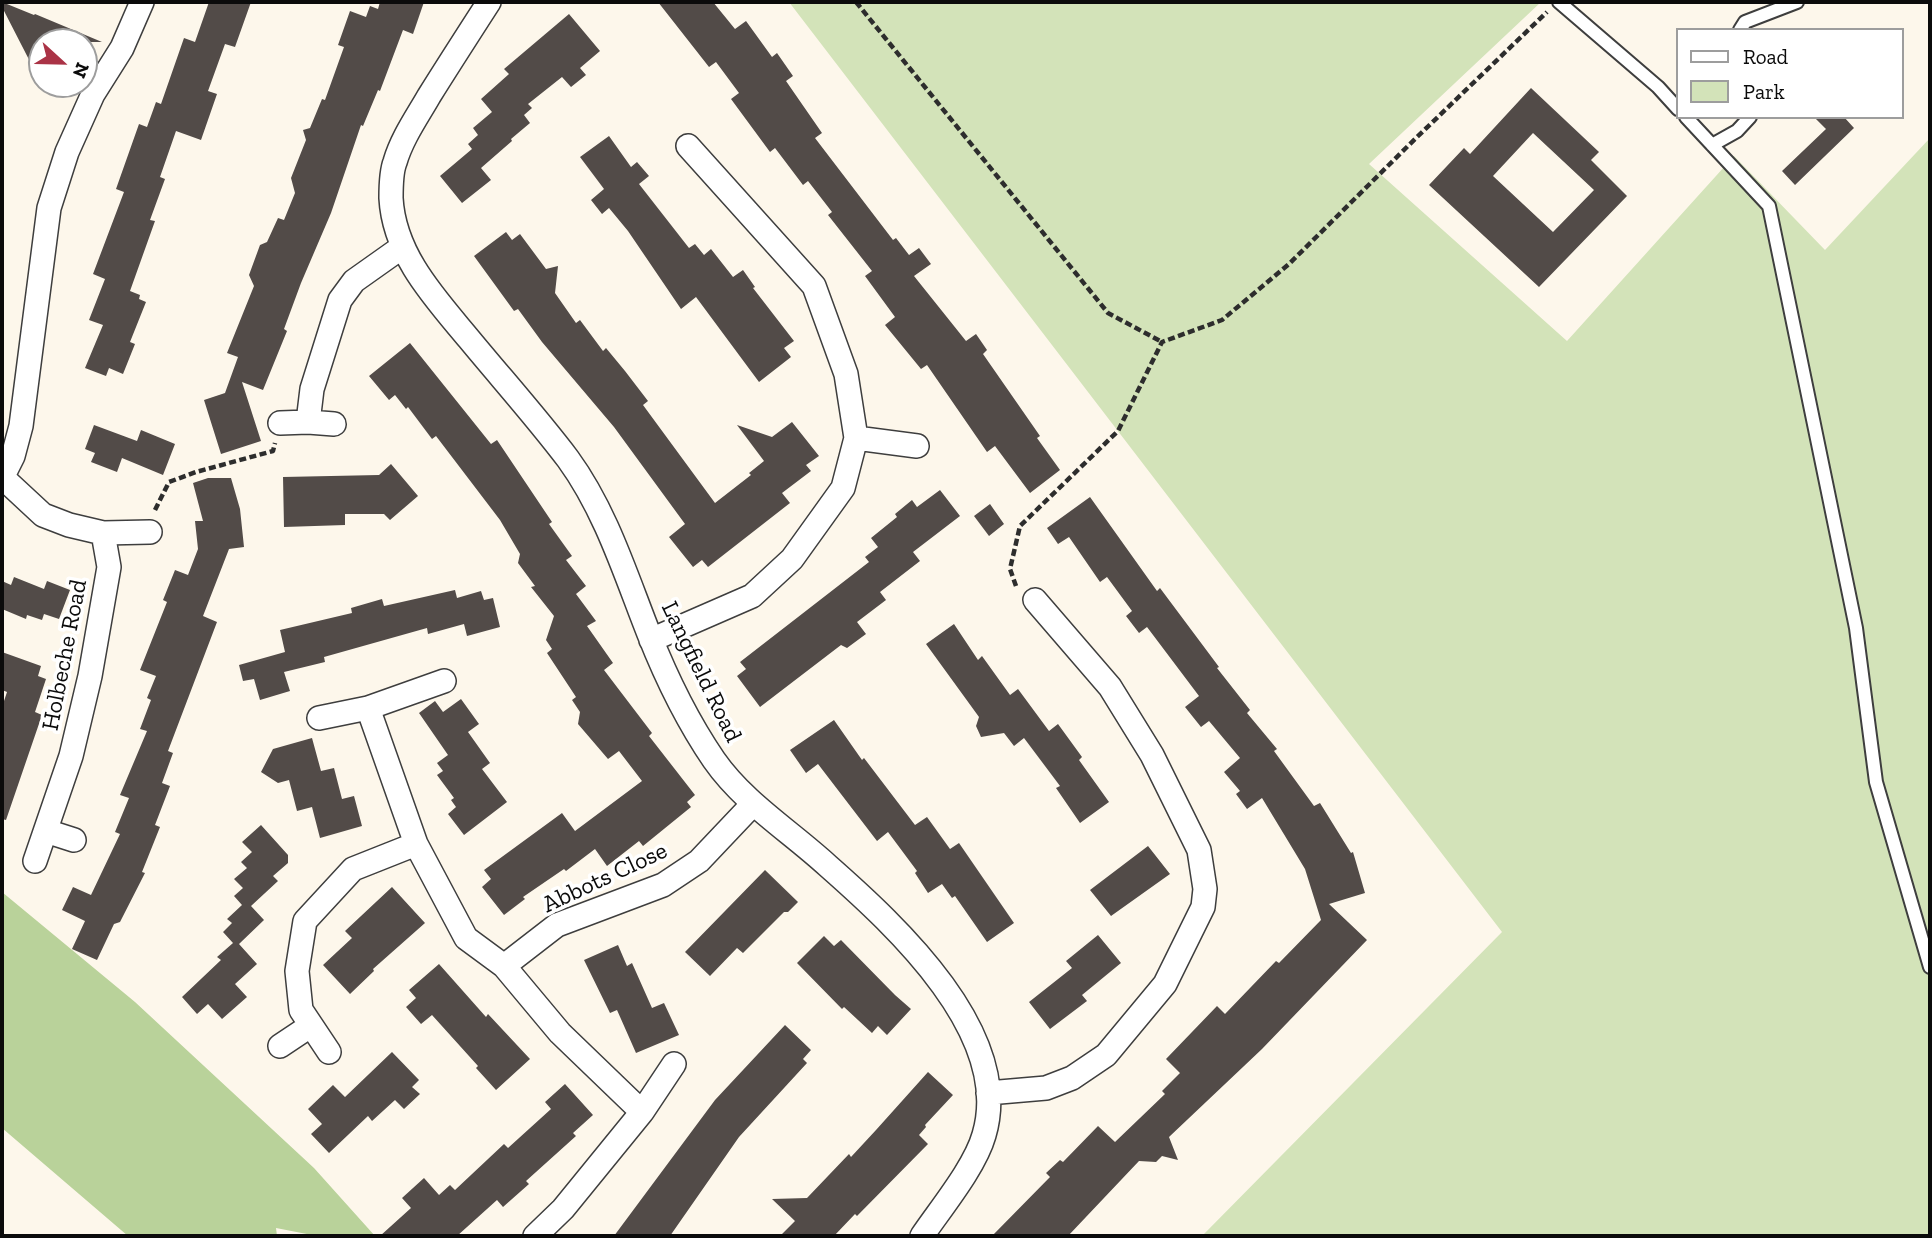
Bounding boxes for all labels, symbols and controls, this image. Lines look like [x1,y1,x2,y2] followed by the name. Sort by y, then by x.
[28,28,98,98] north arrow
[1676,28,1904,119] legend
[1743,44,1788,69] text: Road
[68,59,94,81] text: N
[1743,79,1785,104] text: Park
[36,577,94,733] street label: Holbeche Road
[654,597,748,747] street label: Langfield Road
[538,837,672,919] street label: Abbots Close

